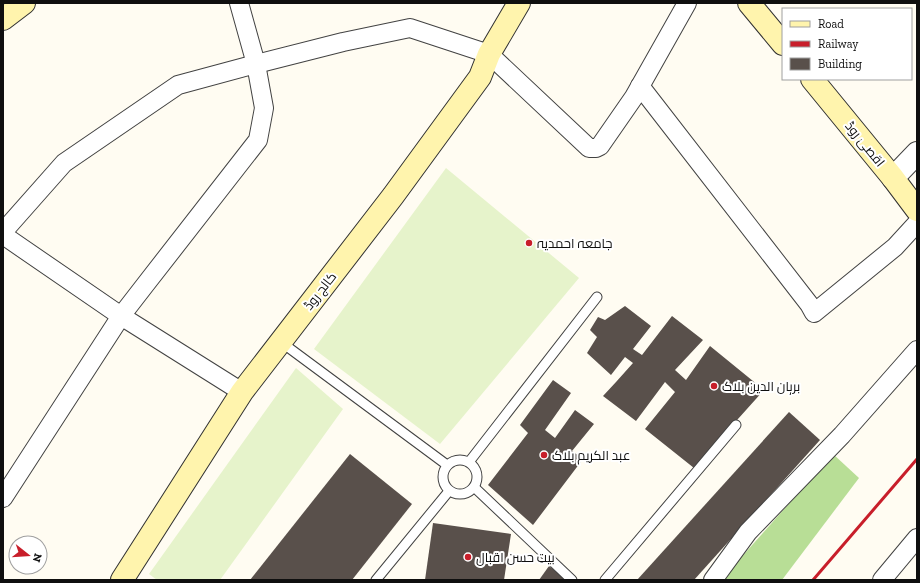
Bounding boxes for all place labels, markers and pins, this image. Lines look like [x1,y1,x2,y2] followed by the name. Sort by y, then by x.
[537,236,613,251] place label: جامعہ احمدیہ
[524,238,534,248] marker: جامعہ احمدیہ
[722,379,800,395] place label: برہان الدین بلاک
[709,381,719,391] marker: برہان الدین بلاک
[552,448,630,465] place label: عبد الکریم بلاک
[539,450,549,460] marker: عبد الکریم بلاک
[476,550,555,566] place label: بیتِ حسن اقبال
[463,552,473,562] marker: بیتِ حسن اقبال

